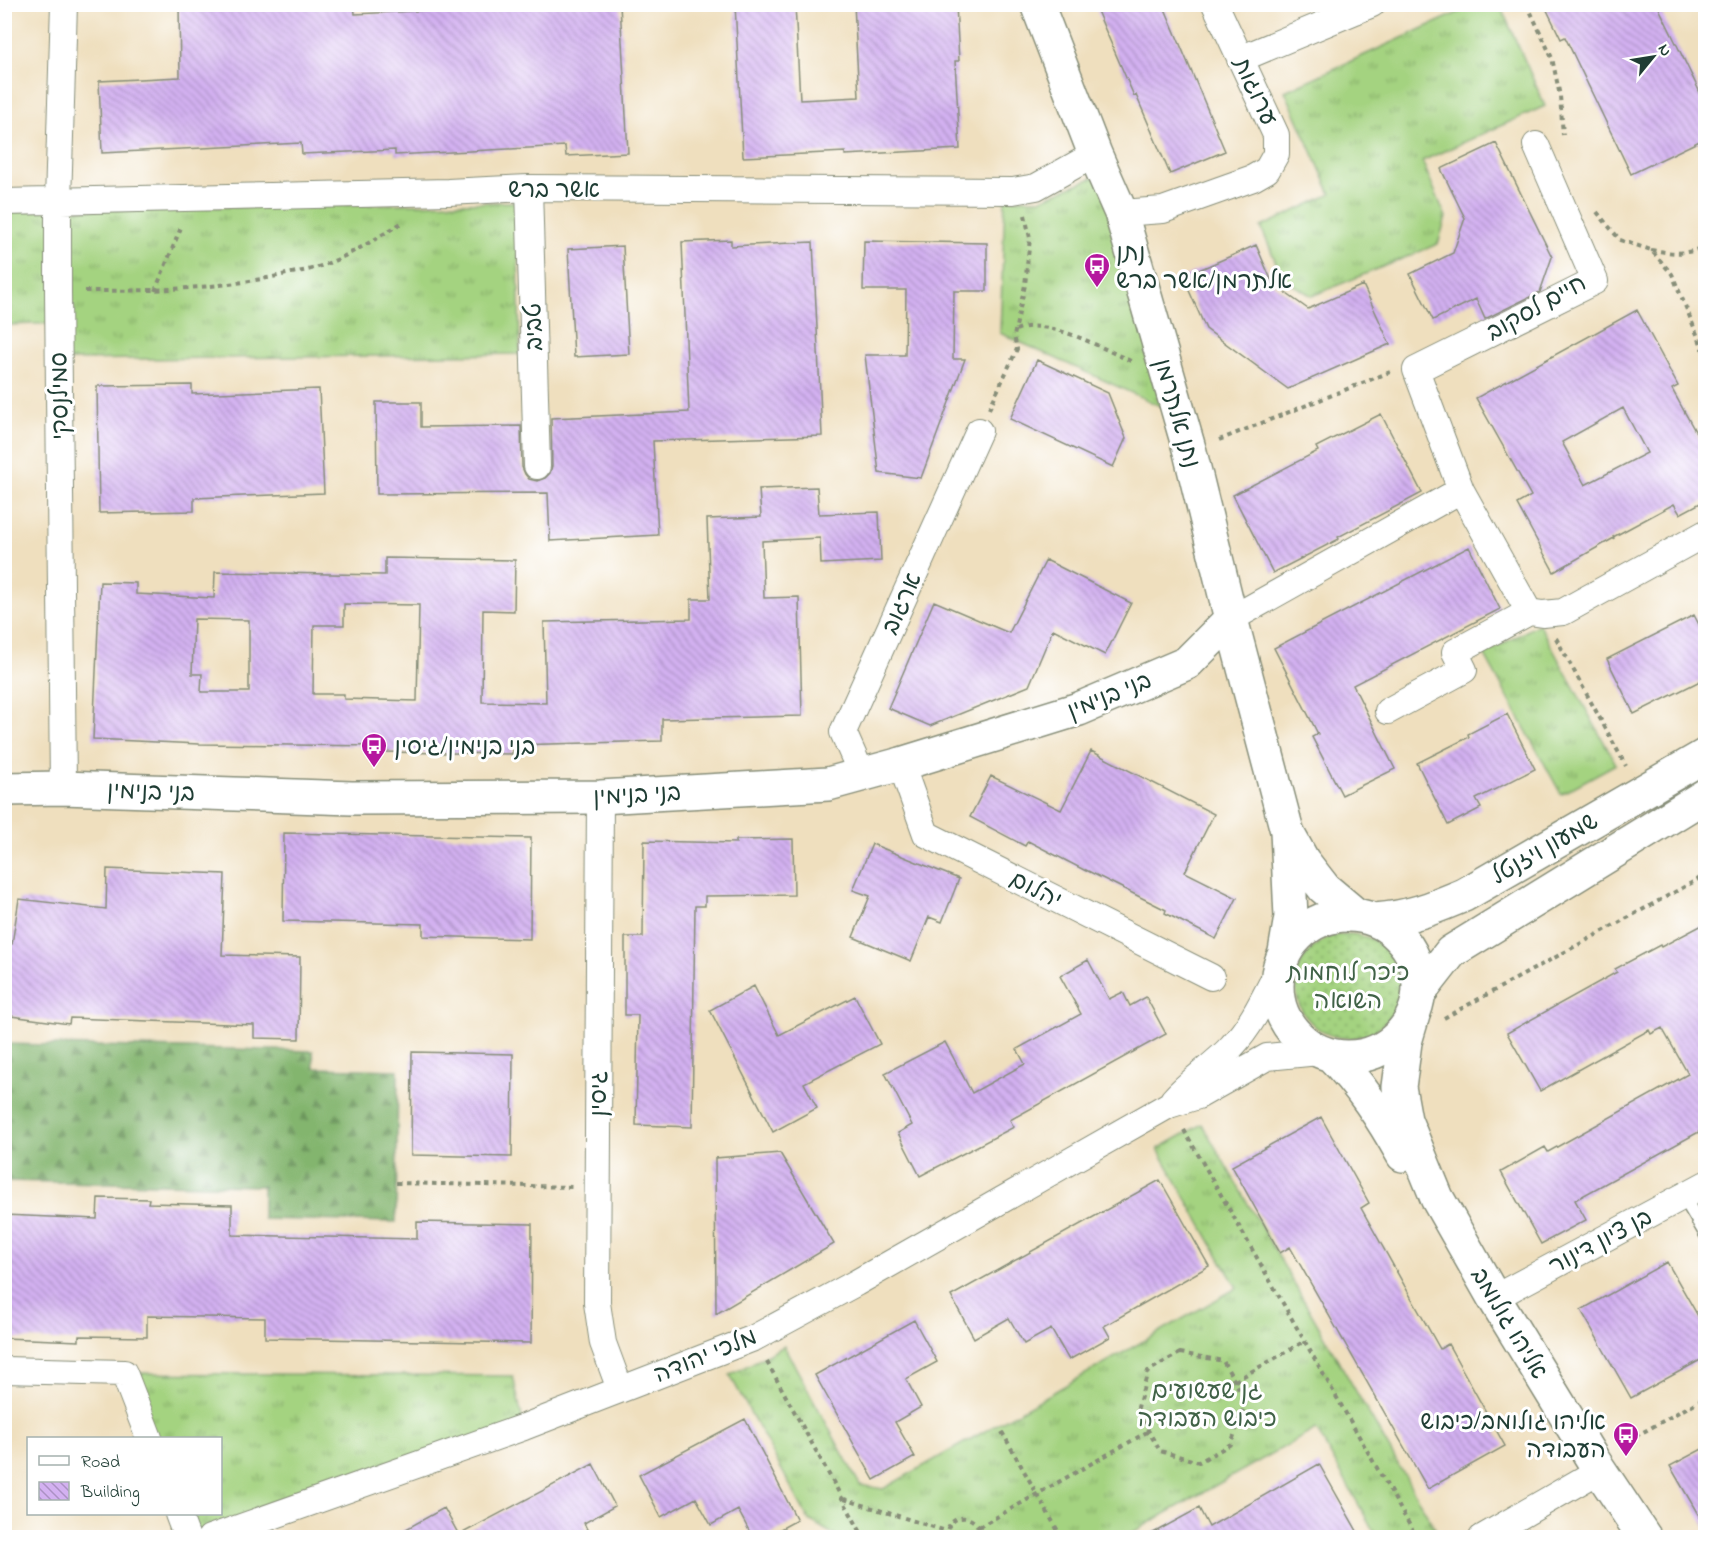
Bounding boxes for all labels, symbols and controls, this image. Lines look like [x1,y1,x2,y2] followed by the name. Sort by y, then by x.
[1623,27,1683,87] north arrow
[1651,40,1677,61] text: N
[1222,50,1285,132] street label: ערוגות
[508,174,600,209] street label: אשר ברש
[1116,237,1292,300] place label: נתן אלתרמן/אשר ברש
[1082,251,1112,289] bus stop icon: נתן אלתרמן/אשר ברש
[1481,267,1594,351] street label: חיים לסקוב
[517,302,554,352] street label: טביב
[43,352,80,440] street label: סמילנסקי
[1143,355,1208,473] street label: נתן אלתרמן
[874,567,932,641] street label: ארגוב
[1063,665,1157,730] street label: בני בנימין
[359,731,389,769] bus stop icon: בני בנימין/גיסין
[394,731,535,766] place label: בני בנימין/גיסין
[106,774,195,813] street label: בני בנימין
[592,777,682,816] street label: בני בנימין
[1485,805,1605,895] street label: שמעון ויזנטל
[1003,863,1067,919] street label: יהלום
[1285,957,1409,1020] park label: כיכר לוחמות השואה
[583,1071,618,1117] street label: גיסין
[1543,1201,1659,1285] street label: בן ציון דינור
[1461,1262,1555,1387] street label: אליהו גולומב
[649,1321,763,1394] street label: מלכי יהודה
[1138,1375,1276,1438] park label: גן שעשועים כיבוש העבודה
[1420,1406,1606,1469] place label: אליהו גולומב/כיבוש העבודה
[1611,1420,1641,1458] bus stop icon: אליהו גולומב/כיבוש העבודה
[27,1437,222,1515] legend
[81,1450,120,1476] text: Road
[80,1480,140,1507] text: Building

